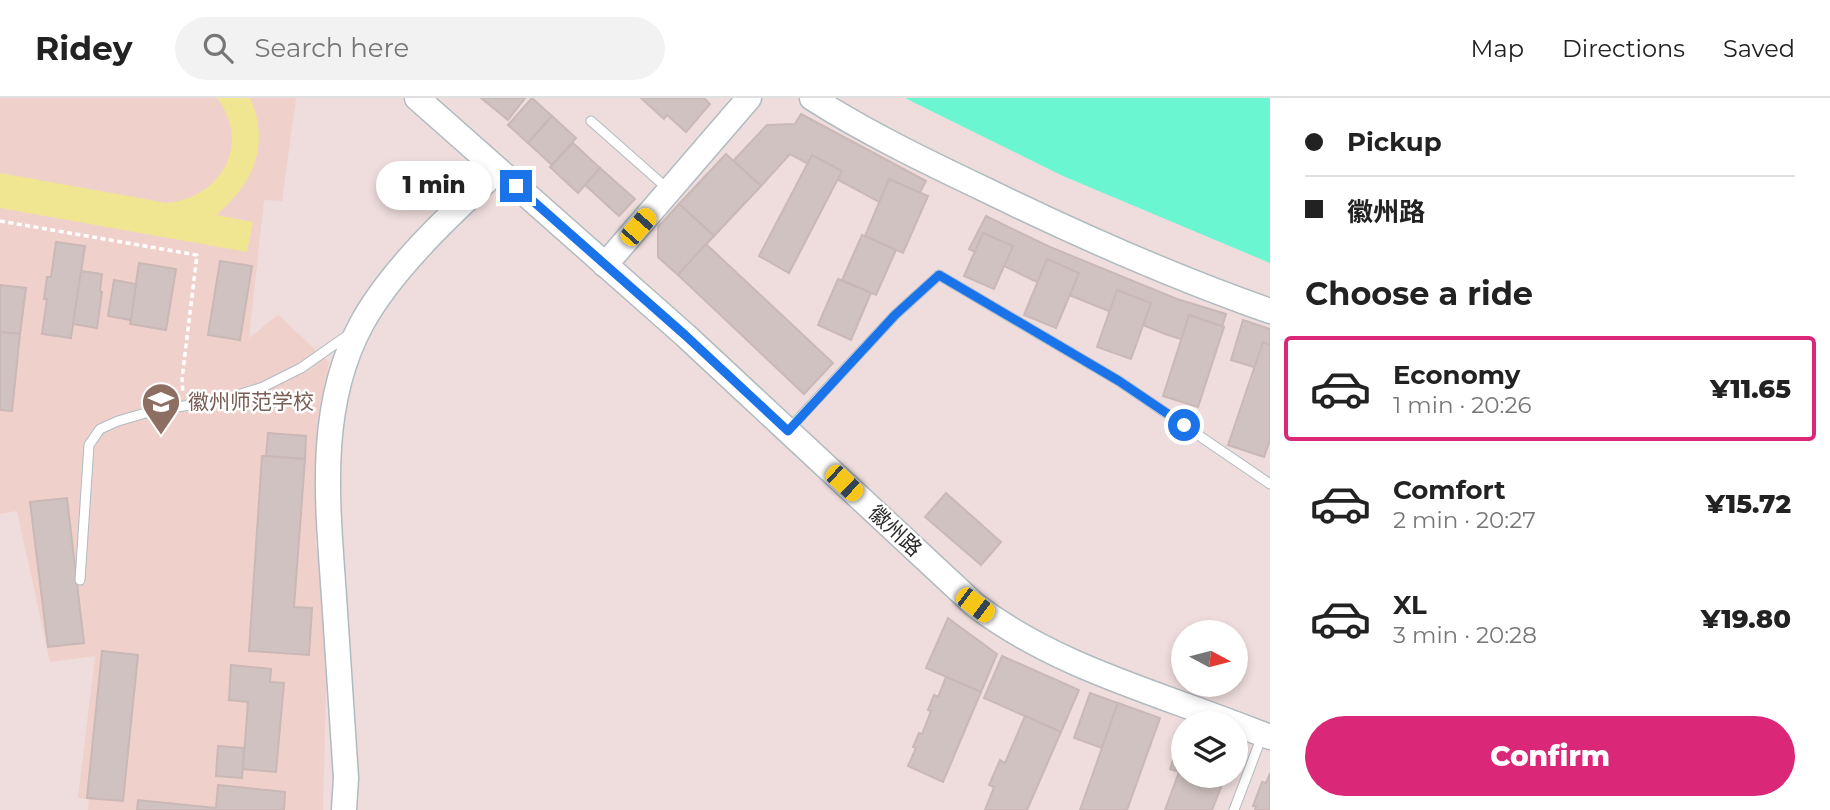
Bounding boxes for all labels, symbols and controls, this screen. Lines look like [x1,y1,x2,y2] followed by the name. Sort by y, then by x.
[175,17,665,80] search box
[35,28,133,68] text: Ridey
[199,29,237,67] icon: search
[255,32,409,64] text: Search here
[1471,34,1524,63] text: Map
[1562,34,1685,63] text: Directions
[1723,34,1795,63] text: Saved
[1347,126,1442,158] text: Pickup
[376,162,491,210] callout: 1 min
[500,170,532,202] route end
[402,171,466,199] text: 1 min
[1347,196,1425,228] text: 徽州路
[617,204,660,250] car
[1305,274,1533,313] text: Choose a ride
[1309,357,1372,420] icon: car
[1393,359,1520,391] text: Economy
[1710,373,1791,405] text: ¥11.65
[140,381,182,436] school or university icon: 徽州师范学校
[188,389,314,414] place label: 徽州师范学校
[1393,391,1531,419] text: 1 min · 20:26
[1168,409,1200,441] route start
[822,461,867,505] car
[1309,472,1372,535] icon: car
[1393,474,1505,506] text: Comfort
[1705,488,1791,520] text: ¥15.72
[864,500,927,561] street label: 徽州路
[1393,506,1536,534] text: 2 min · 20:27
[952,584,999,626] car
[1309,587,1372,650] icon: car
[1393,589,1427,621] text: XL
[1701,603,1791,635] text: ¥19.80
[1171,620,1248,696] north arrow
[1171,620,1248,788] map controls
[1393,621,1537,649] text: 3 min · 20:28
[1171,711,1248,788] button: layers
[1305,716,1795,796] button: Confirm

